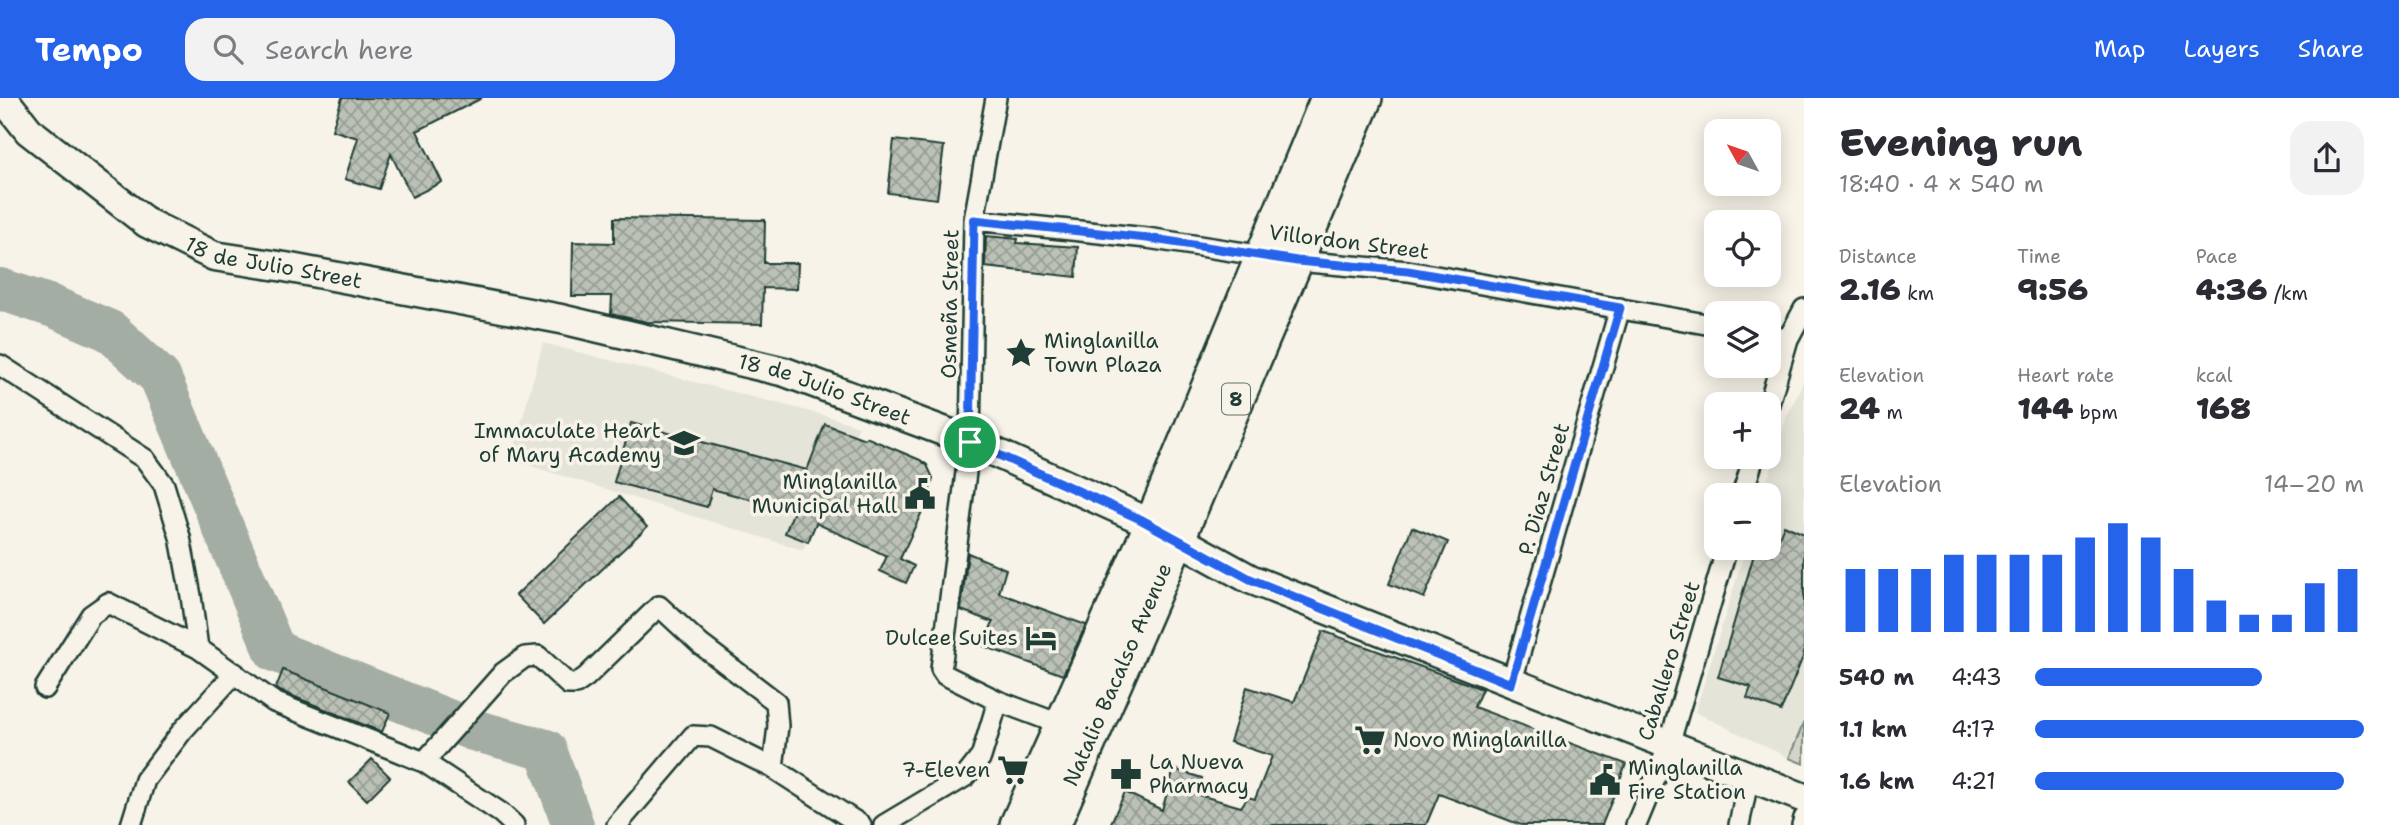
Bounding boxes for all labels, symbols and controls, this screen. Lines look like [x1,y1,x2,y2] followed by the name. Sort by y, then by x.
[185,18,675,81] search box
[35,27,143,72] text: Tempo
[209,30,247,68] icon: search
[265,32,414,67] text: Search here
[2094,33,2145,65] text: Map
[2183,33,2260,65] text: Layers
[2298,33,2364,65] text: Share
[1839,117,2082,168] text: Evening run
[1704,119,1782,196] north arrow
[1704,119,1781,560] map controls
[2290,121,2364,195] button: share
[1839,169,2044,199] text: 18:40 · 4 × 540 m
[1704,210,1781,287] button: locate
[1267,218,1431,266] street label: Villordon Street
[935,229,965,379] street label: Osmeña Street
[180,230,364,295] street label: 18 de Julio Street
[1839,244,1917,269] text: Distance
[2017,244,2061,269] text: Time
[2196,244,2237,269] text: Pace
[1839,269,1901,310] text: 2.16
[2017,269,2088,310] text: 9:56
[2196,269,2268,310] text: 4:36
[1901,281,1934,306] text: km
[2268,281,2308,306] text: /km
[1704,301,1781,378] button: layers
[1044,327,1162,379] place label: Minglanilla Town Plaza
[1004,336,1038,370] place icon: Minglanilla Town Plaza
[735,347,915,432] street label: 18 de Julio Street
[1839,363,1924,388] text: Elevation
[2017,363,2114,388] text: Heart rate
[2196,363,2233,388] text: kcal
[1222,384,1250,414] road number: 8
[1839,388,1880,429] text: 24
[2017,388,2073,429] text: 144
[2196,388,2251,429] text: 168
[1704,392,1781,469] button: +
[1880,400,1903,425] text: m
[2073,400,2118,425] text: bpm
[940,412,1000,472] pin
[474,417,661,469] place label: Immaculate Heart of Mary Academy
[1512,420,1576,558] street label: P. Diaz Street
[951,423,989,461] icon: arrive
[667,426,701,460] school or university icon: Immaculate Heart of Mary Academy
[752,468,898,520] place label: Minglanilla Municipal Hall
[1839,469,1942,499] text: Elevation
[2264,469,2364,499] text: 14–20 m
[903,477,937,511] public building icon: Minglanilla Municipal Hall
[1704,483,1781,560] button: −
[1057,559,1178,791] street label: Natalio Bacalso Avenue
[1631,578,1707,744] street label: Caballero Street
[1024,621,1058,655] hotel icon: Dulcee Suites
[885,624,1018,652] place label: Dulcee Suites
[1839,662,1914,692] text: 540 m
[1951,662,2002,692] text: 4:43
[1839,714,1907,744] text: 1.1 km
[1951,714,1995,744] text: 4:17
[1353,723,1387,757] supermarket icon: Novo Minglanilla
[1393,726,1567,754] place label: Novo Minglanilla
[1149,748,1249,800] place label: La Nueva Pharmacy
[996,753,1030,787] supermarket icon: 7-Eleven
[1628,754,1746,806] place label: Minglanilla Fire Station
[901,756,990,784] place label: 7-Eleven
[1109,757,1143,791] pharmacy icon: La Nueva Pharmacy
[1588,763,1622,797] public building icon: Minglanilla Fire Station
[1839,766,1914,796] text: 1.6 km
[1951,766,1996,796] text: 4:21

